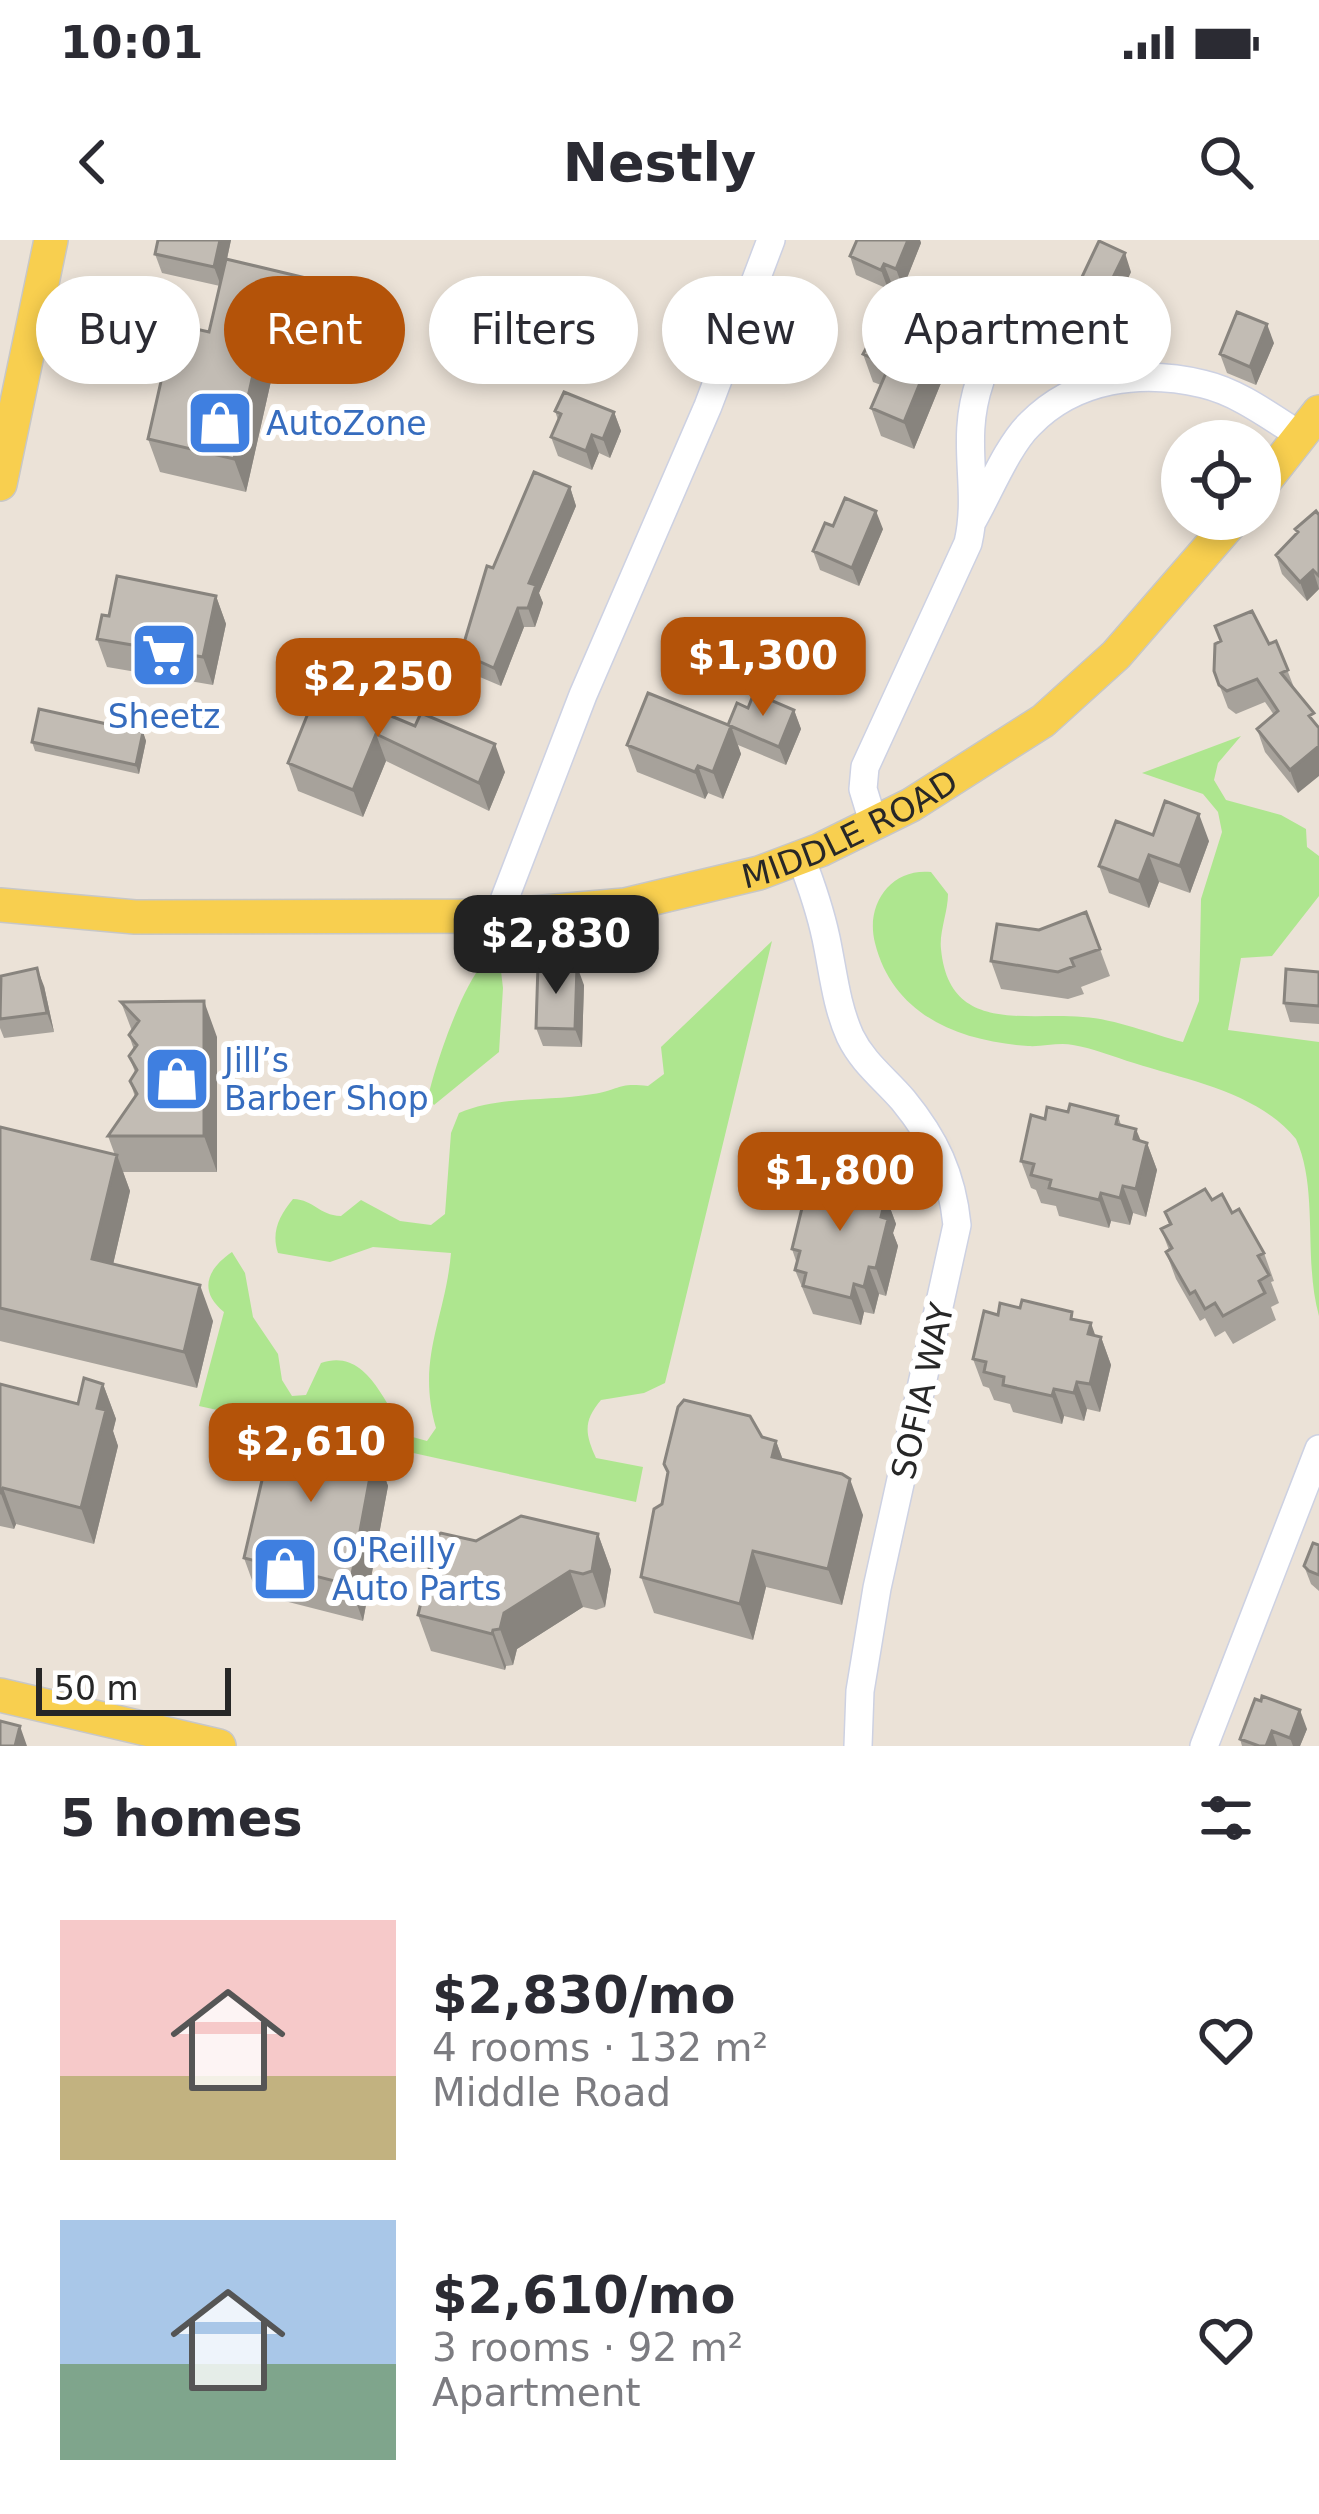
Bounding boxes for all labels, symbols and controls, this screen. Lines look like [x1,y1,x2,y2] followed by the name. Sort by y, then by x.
[60,16,203,69] text: 10:01
[60,129,126,195] icon: back
[1193,129,1259,195] icon: search
[563,131,756,194] text: Nestly
[36,276,200,384] chip: Buy
[224,276,405,384] chip: Rent
[429,276,638,384] chip: Filters
[662,276,838,384] chip: New
[862,276,1171,384] chip: Apartment
[185,388,255,458] shop icon: AutoZone
[266,404,427,443] place label: AutoZone
[1161,420,1281,540] map controls
[1161,420,1281,540] button: locate
[665,617,861,719] pin: $1,300
[129,620,199,690] supermarket icon: Sheetz
[688,633,838,678] text: $1,300
[280,638,476,740] pin: $2,250
[303,654,453,699] text: $2,250
[108,697,220,736] place label: Sheetz
[738,762,965,896] street label: MIDDLE ROAD
[458,895,654,997] pin: $2,830
[481,911,631,956] text: $2,830
[222,1041,429,1118] place label: Jill’s Barber Shop
[142,1044,212,1114] shop icon: Jill’s Barber Shop
[742,1132,938,1234] pin: $1,800
[765,1148,915,1193] text: $1,800
[883,1298,962,1483] street label: SOFIA WAY
[213,1403,409,1505] pin: $2,610
[236,1419,386,1464] text: $2,610
[332,1531,501,1608] place label: O'Reilly Auto Parts
[250,1534,320,1604] shop icon: O'Reilly Auto Parts
[36,1662,231,1715] scale bar
[54,1669,139,1708] text: 50 m
[1193,1785,1259,1851] icon: filters
[60,1789,303,1848] text: 5 homes
[432,1966,736,2025] text: $2,830/mo
[156,1968,300,2112] icon: home
[1193,2007,1259,2073] icon: heart
[432,2025,768,2070] text: 4 rooms · 132 m²
[432,2070,671,2115] text: Middle Road
[432,2266,736,2325] text: $2,610/mo
[156,2268,300,2412] icon: home
[1193,2307,1259,2373] icon: heart
[432,2325,743,2370] text: 3 rooms · 92 m²
[432,2370,641,2415] text: Apartment

